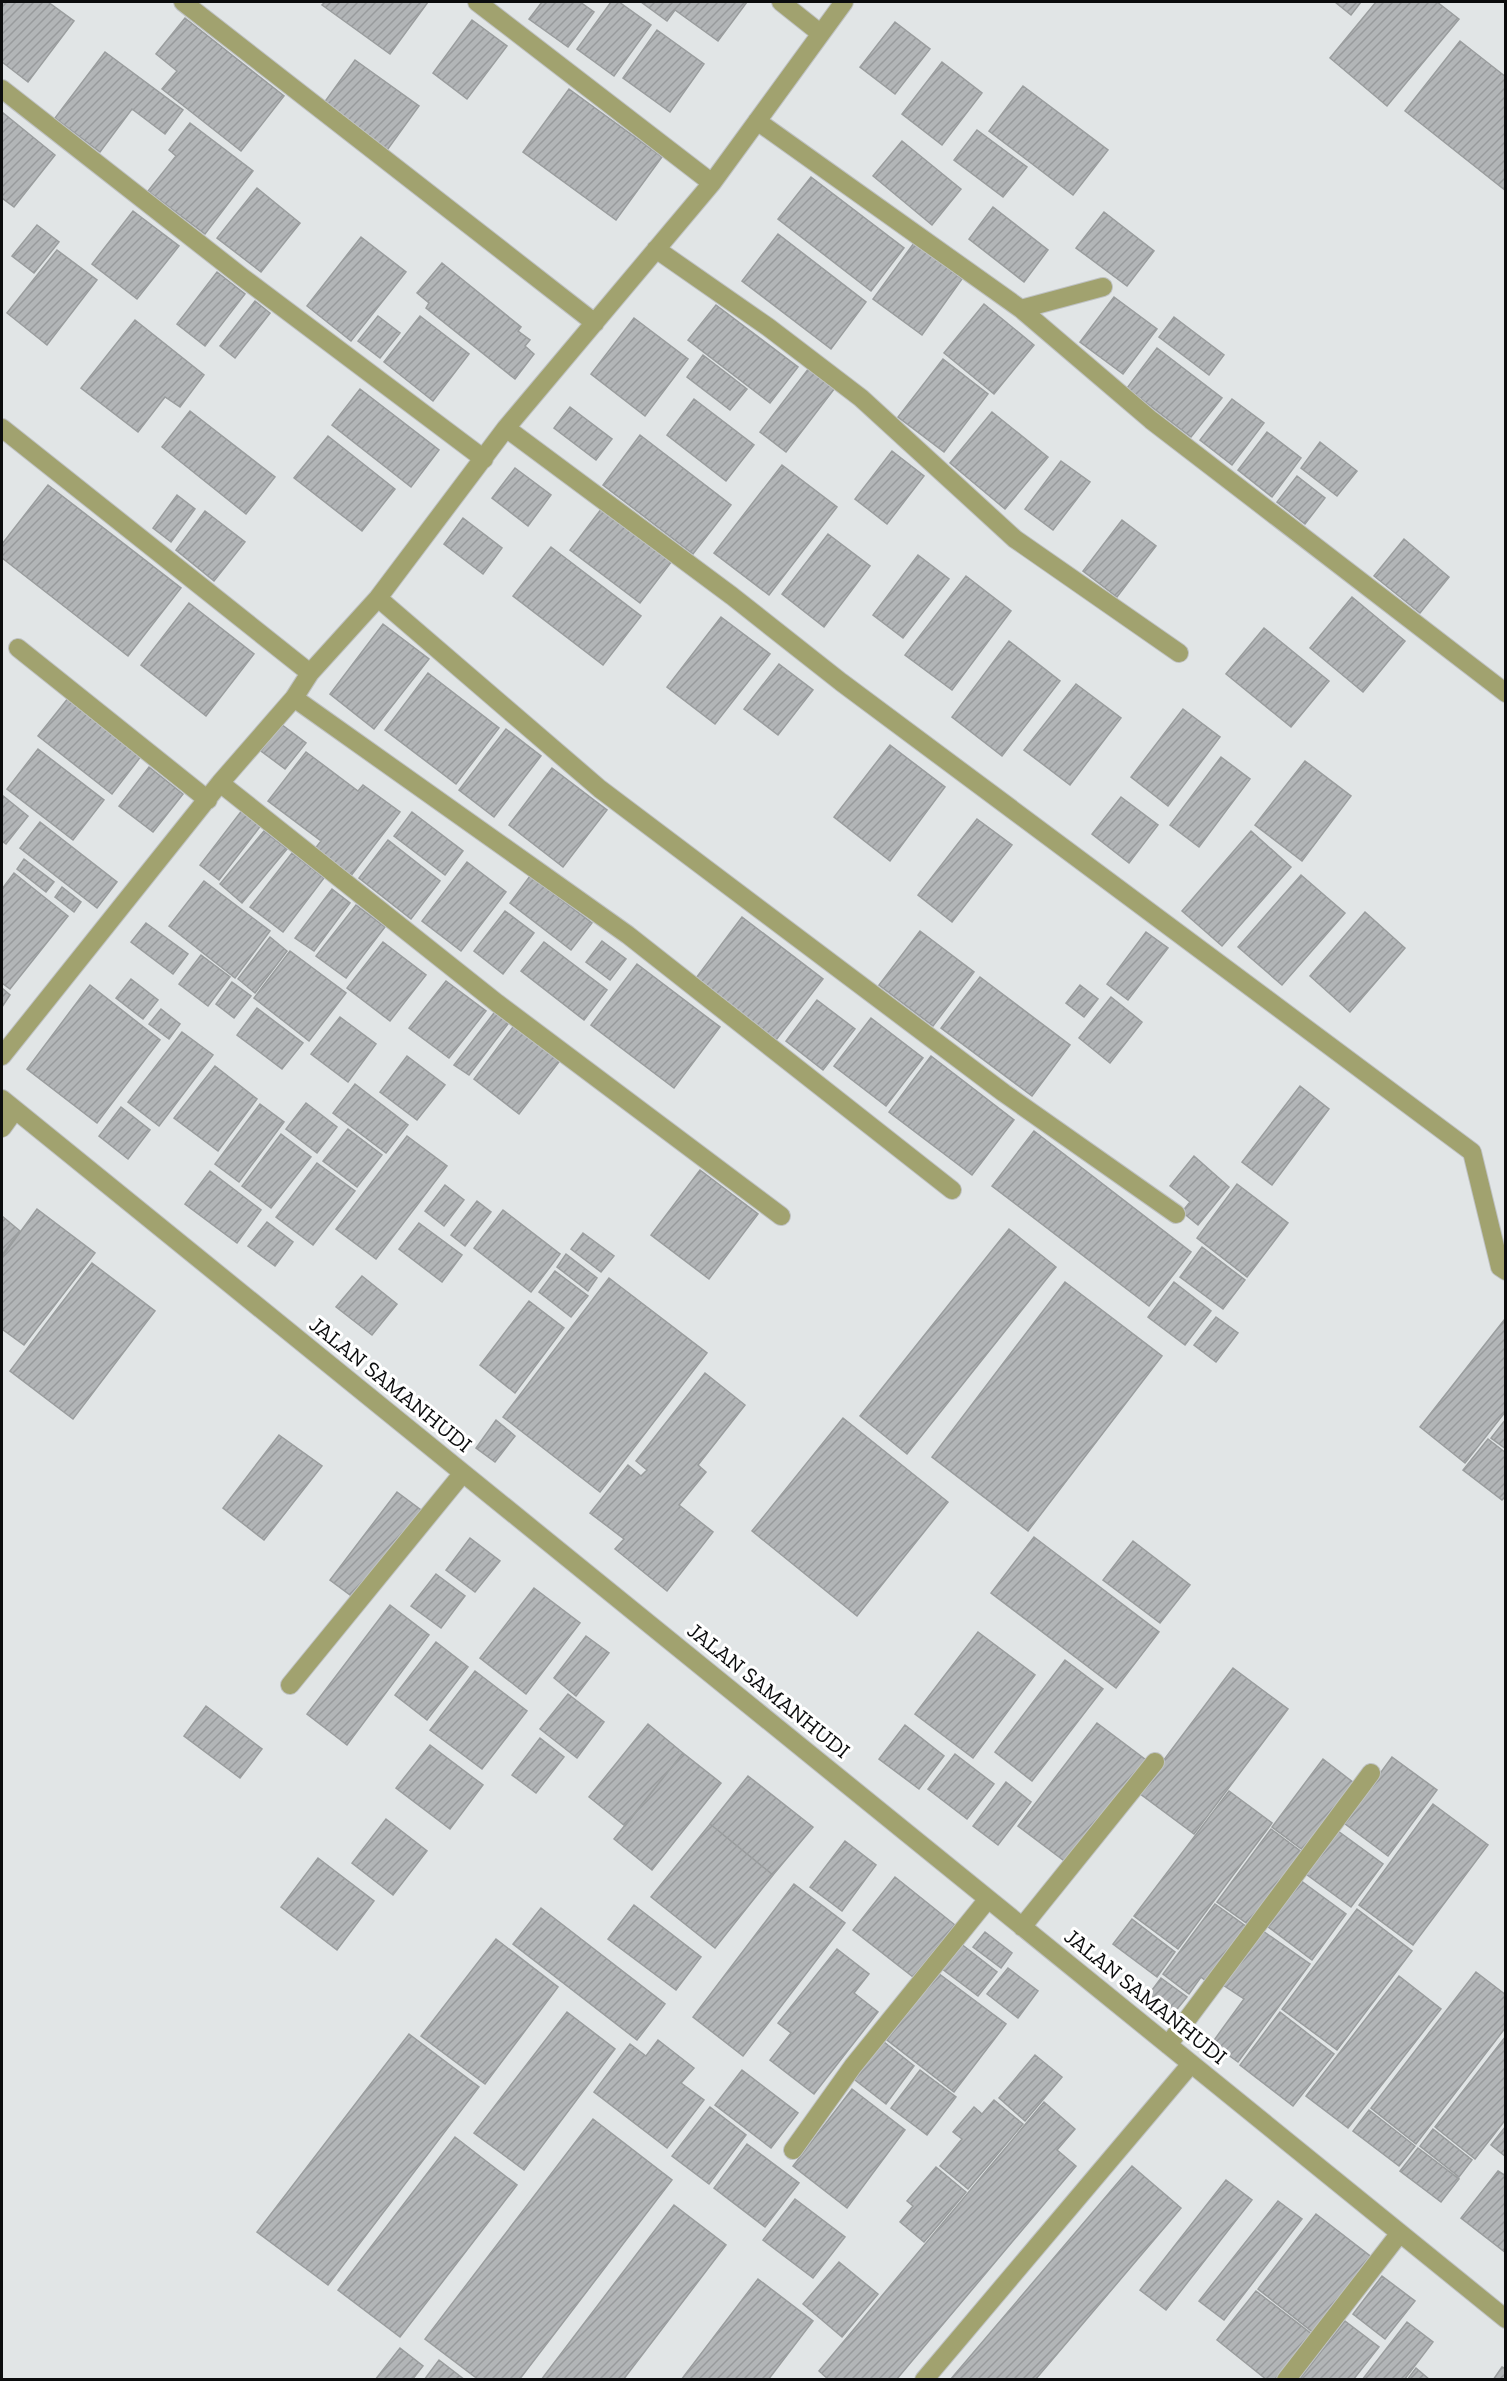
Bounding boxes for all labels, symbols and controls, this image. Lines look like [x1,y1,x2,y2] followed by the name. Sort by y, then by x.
[304,1311,477,1458] street label: JALAN SAMANHUDI
[682,1617,855,1764] street label: JALAN SAMANHUDI
[1059,1923,1232,2070] street label: JALAN SAMANHUDI

